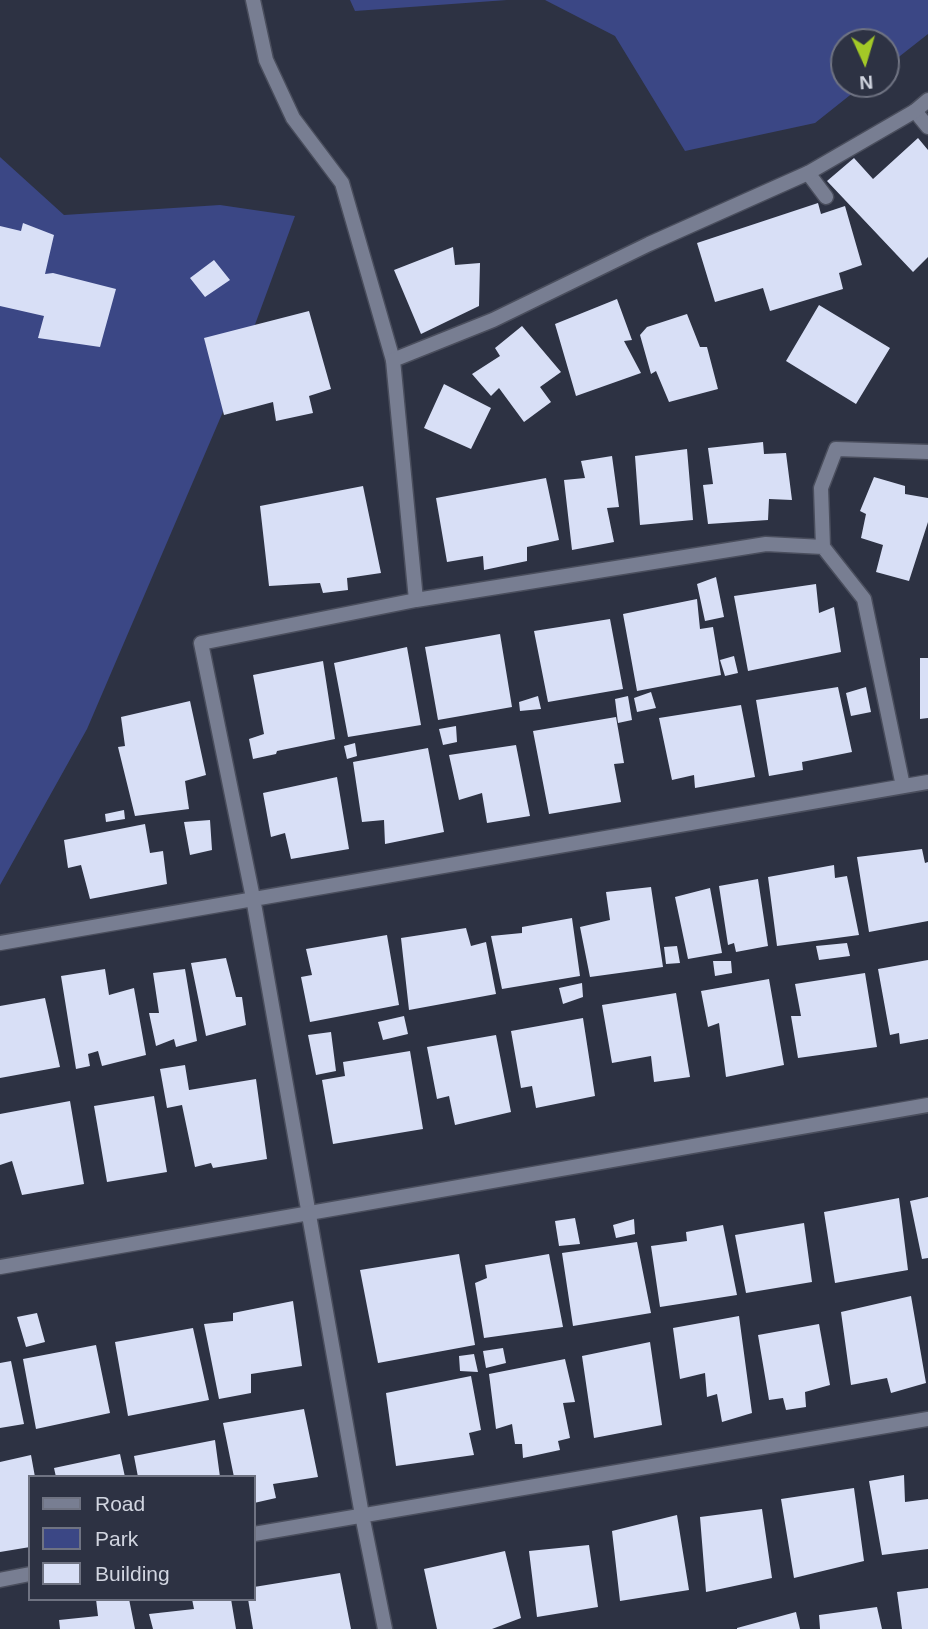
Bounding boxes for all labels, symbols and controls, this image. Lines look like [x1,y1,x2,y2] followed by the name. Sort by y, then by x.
[830,28,900,98] north arrow
[859,71,874,93] text: N
[28,1475,256,1601] legend
[95,1492,145,1515] text: Road
[95,1527,138,1550] text: Park
[95,1562,170,1585] text: Building

